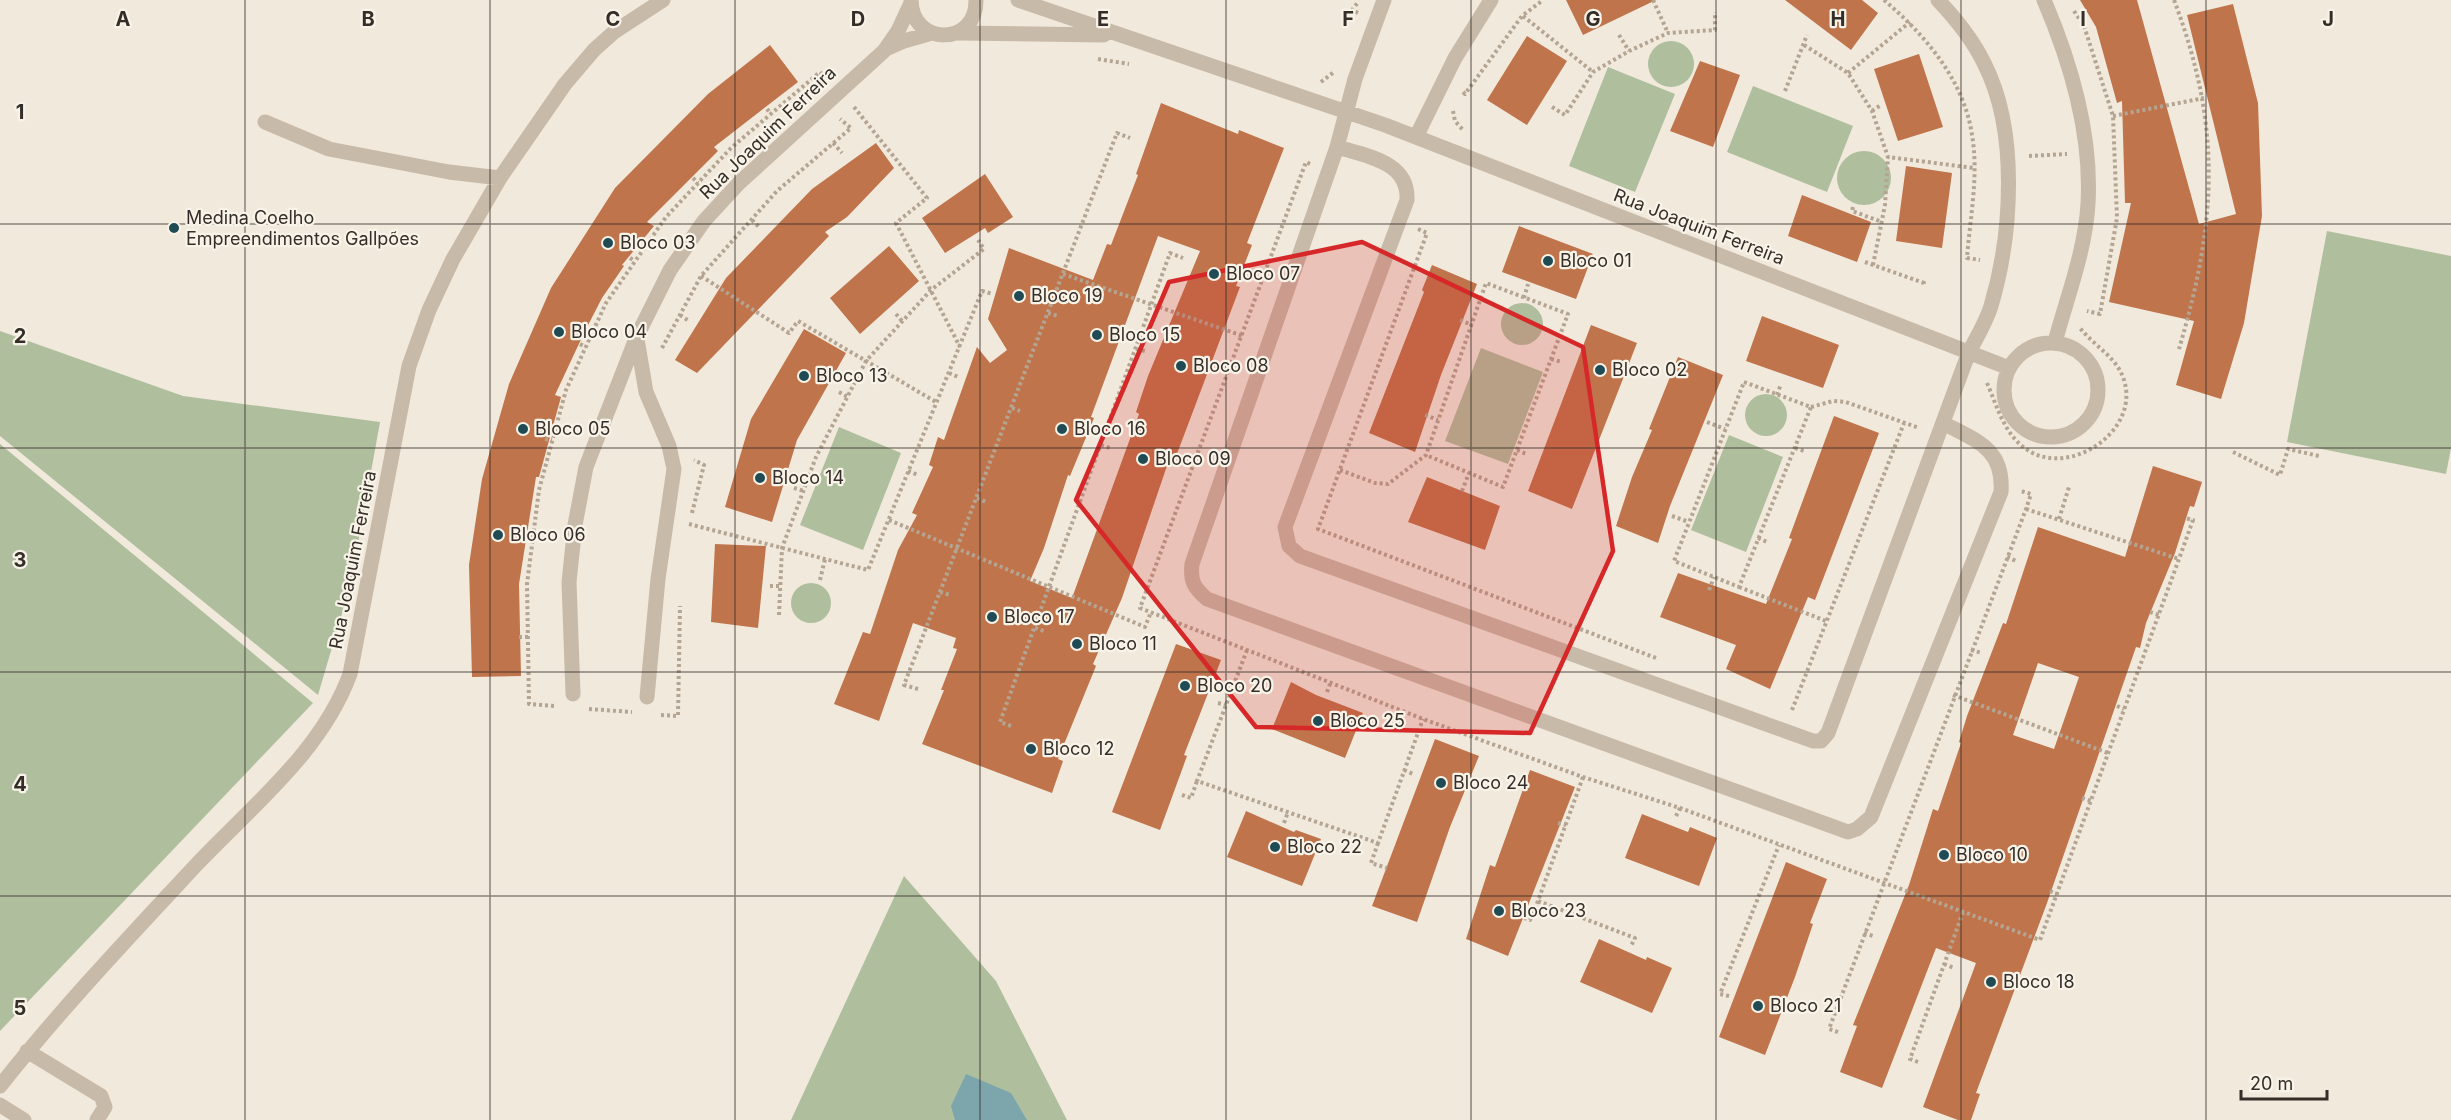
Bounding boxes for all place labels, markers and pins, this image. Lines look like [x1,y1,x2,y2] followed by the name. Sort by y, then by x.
[186,207,419,249] place label: Medina Coelho Empreendimentos Gallpões
[167,221,181,235] marker: Medina Coelho Empreendimentos Gallpões
[620,232,696,253] place label: Bloco 03
[601,236,615,250] marker: Bloco 03
[1560,250,1632,271] place label: Bloco 01
[1541,254,1555,268] marker: Bloco 01
[1226,263,1300,284] place label: Bloco 07
[1207,267,1221,281] marker: Bloco 07
[1031,285,1103,306] place label: Bloco 19
[1012,289,1026,303] marker: Bloco 19
[571,321,647,342] place label: Bloco 04
[1109,324,1180,345] place label: Bloco 15
[552,325,566,339] marker: Bloco 04
[1090,328,1104,342] marker: Bloco 15
[1193,355,1269,376] place label: Bloco 08
[1174,359,1188,373] marker: Bloco 08
[1612,359,1687,380] place label: Bloco 02
[1593,363,1607,377] marker: Bloco 02
[816,365,888,386] place label: Bloco 13
[797,369,811,383] marker: Bloco 13
[535,418,610,439] place label: Bloco 05
[1074,418,1146,439] place label: Bloco 16
[516,422,530,436] marker: Bloco 05
[1055,422,1069,436] marker: Bloco 16
[1155,448,1231,469] place label: Bloco 09
[1136,452,1150,466] marker: Bloco 09
[772,467,844,488] place label: Bloco 14
[753,471,767,485] marker: Bloco 14
[510,524,586,545] place label: Bloco 06
[491,528,505,542] marker: Bloco 06
[1004,606,1075,627] place label: Bloco 17
[985,610,999,624] marker: Bloco 17
[1089,633,1157,654] place label: Bloco 11
[1070,637,1084,651] marker: Bloco 11
[1197,675,1272,696] place label: Bloco 20
[1178,679,1192,693] marker: Bloco 20
[1330,710,1405,731] place label: Bloco 25
[1311,714,1325,728] marker: Bloco 25
[1043,738,1114,759] place label: Bloco 12
[1024,742,1038,756] marker: Bloco 12
[1453,772,1528,793] place label: Bloco 24
[1434,776,1448,790] marker: Bloco 24
[1287,836,1362,857] place label: Bloco 22
[1268,840,1282,854] marker: Bloco 22
[1956,844,2028,865] place label: Bloco 10
[1937,848,1951,862] marker: Bloco 10
[1511,900,1586,921] place label: Bloco 23
[1492,904,1506,918] marker: Bloco 23
[2003,971,2075,992] place label: Bloco 18
[1984,975,1998,989] marker: Bloco 18
[1770,995,1841,1016] place label: Bloco 21
[1751,999,1765,1013] marker: Bloco 21

